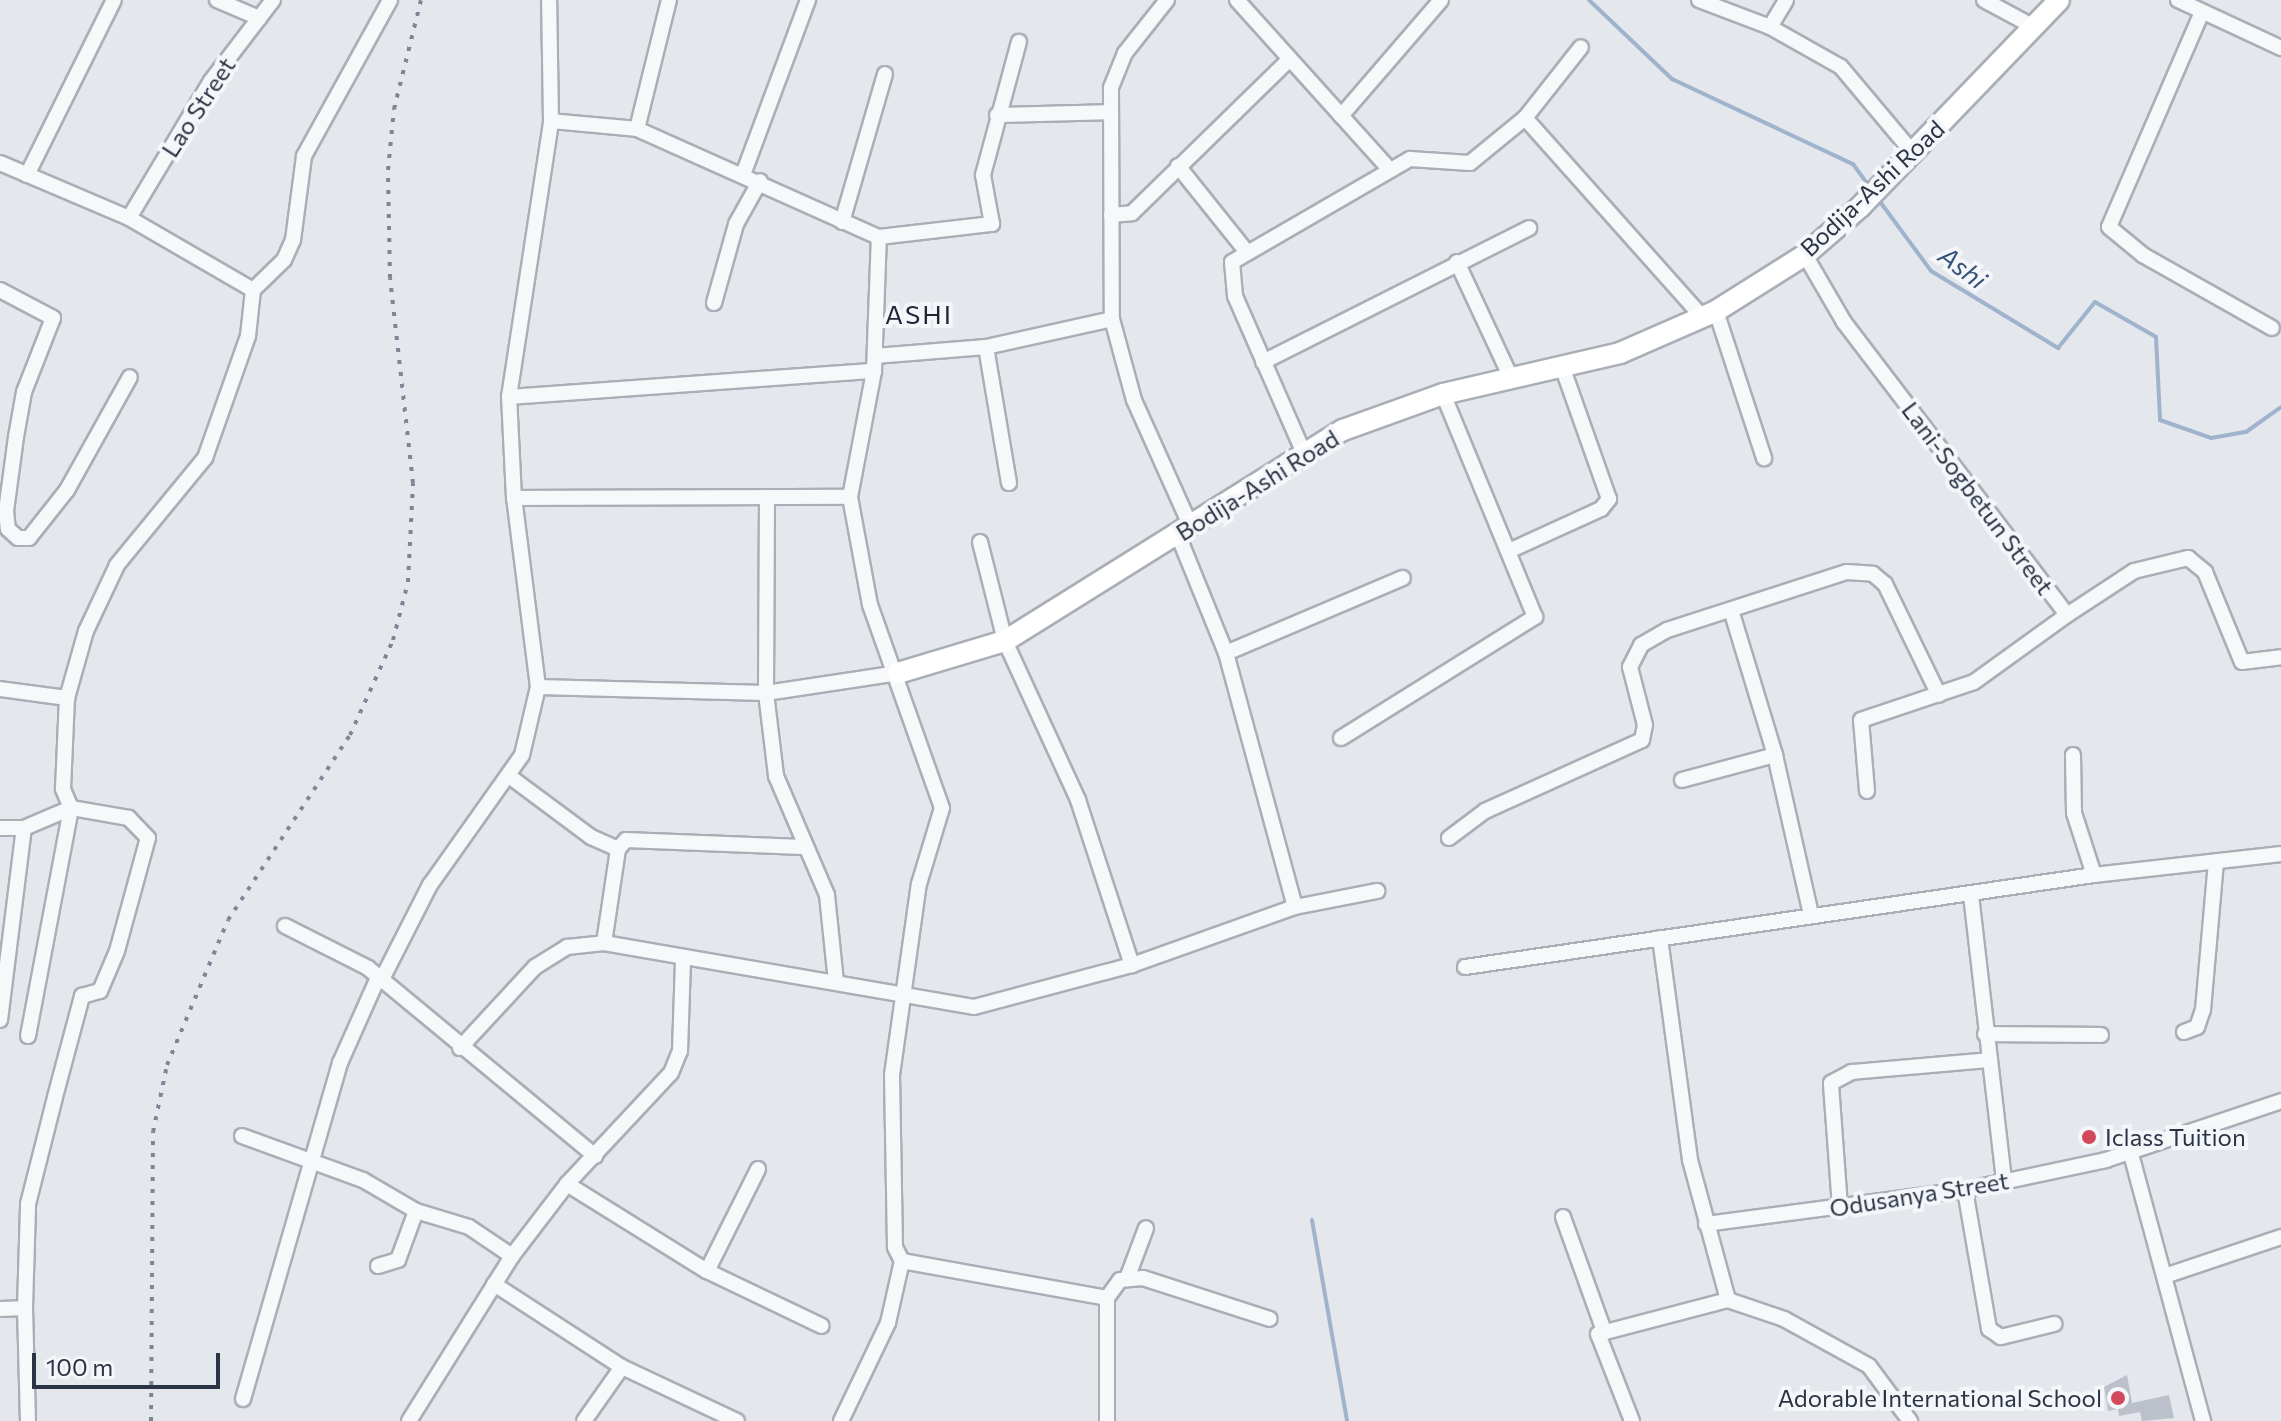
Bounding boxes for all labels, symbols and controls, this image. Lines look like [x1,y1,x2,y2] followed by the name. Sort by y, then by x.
[155,52,241,162] street label: Lao Street
[1794,114,1950,262] street label: Bodija-Ashi Road
[1933,239,1993,295] water label: Ashi
[885,298,953,330] district label: ASHI
[1896,396,2060,600] street label: Lani-Sogbetun Street
[1170,423,1344,547] street label: Bodija-Ashi Road
[2105,1123,2246,1151] place label: Iclass Tuition
[2080,1128,2098,1146] marker: Iclass Tuition
[1827,1166,2011,1222] street label: Odusanya Street
[36,1337,224,1387] scale bar
[46,1352,113,1381] text: 100 m
[1778,1384,2102,1412] place label: Adorable International School
[2109,1389,2127,1407] marker: Adorable International School

